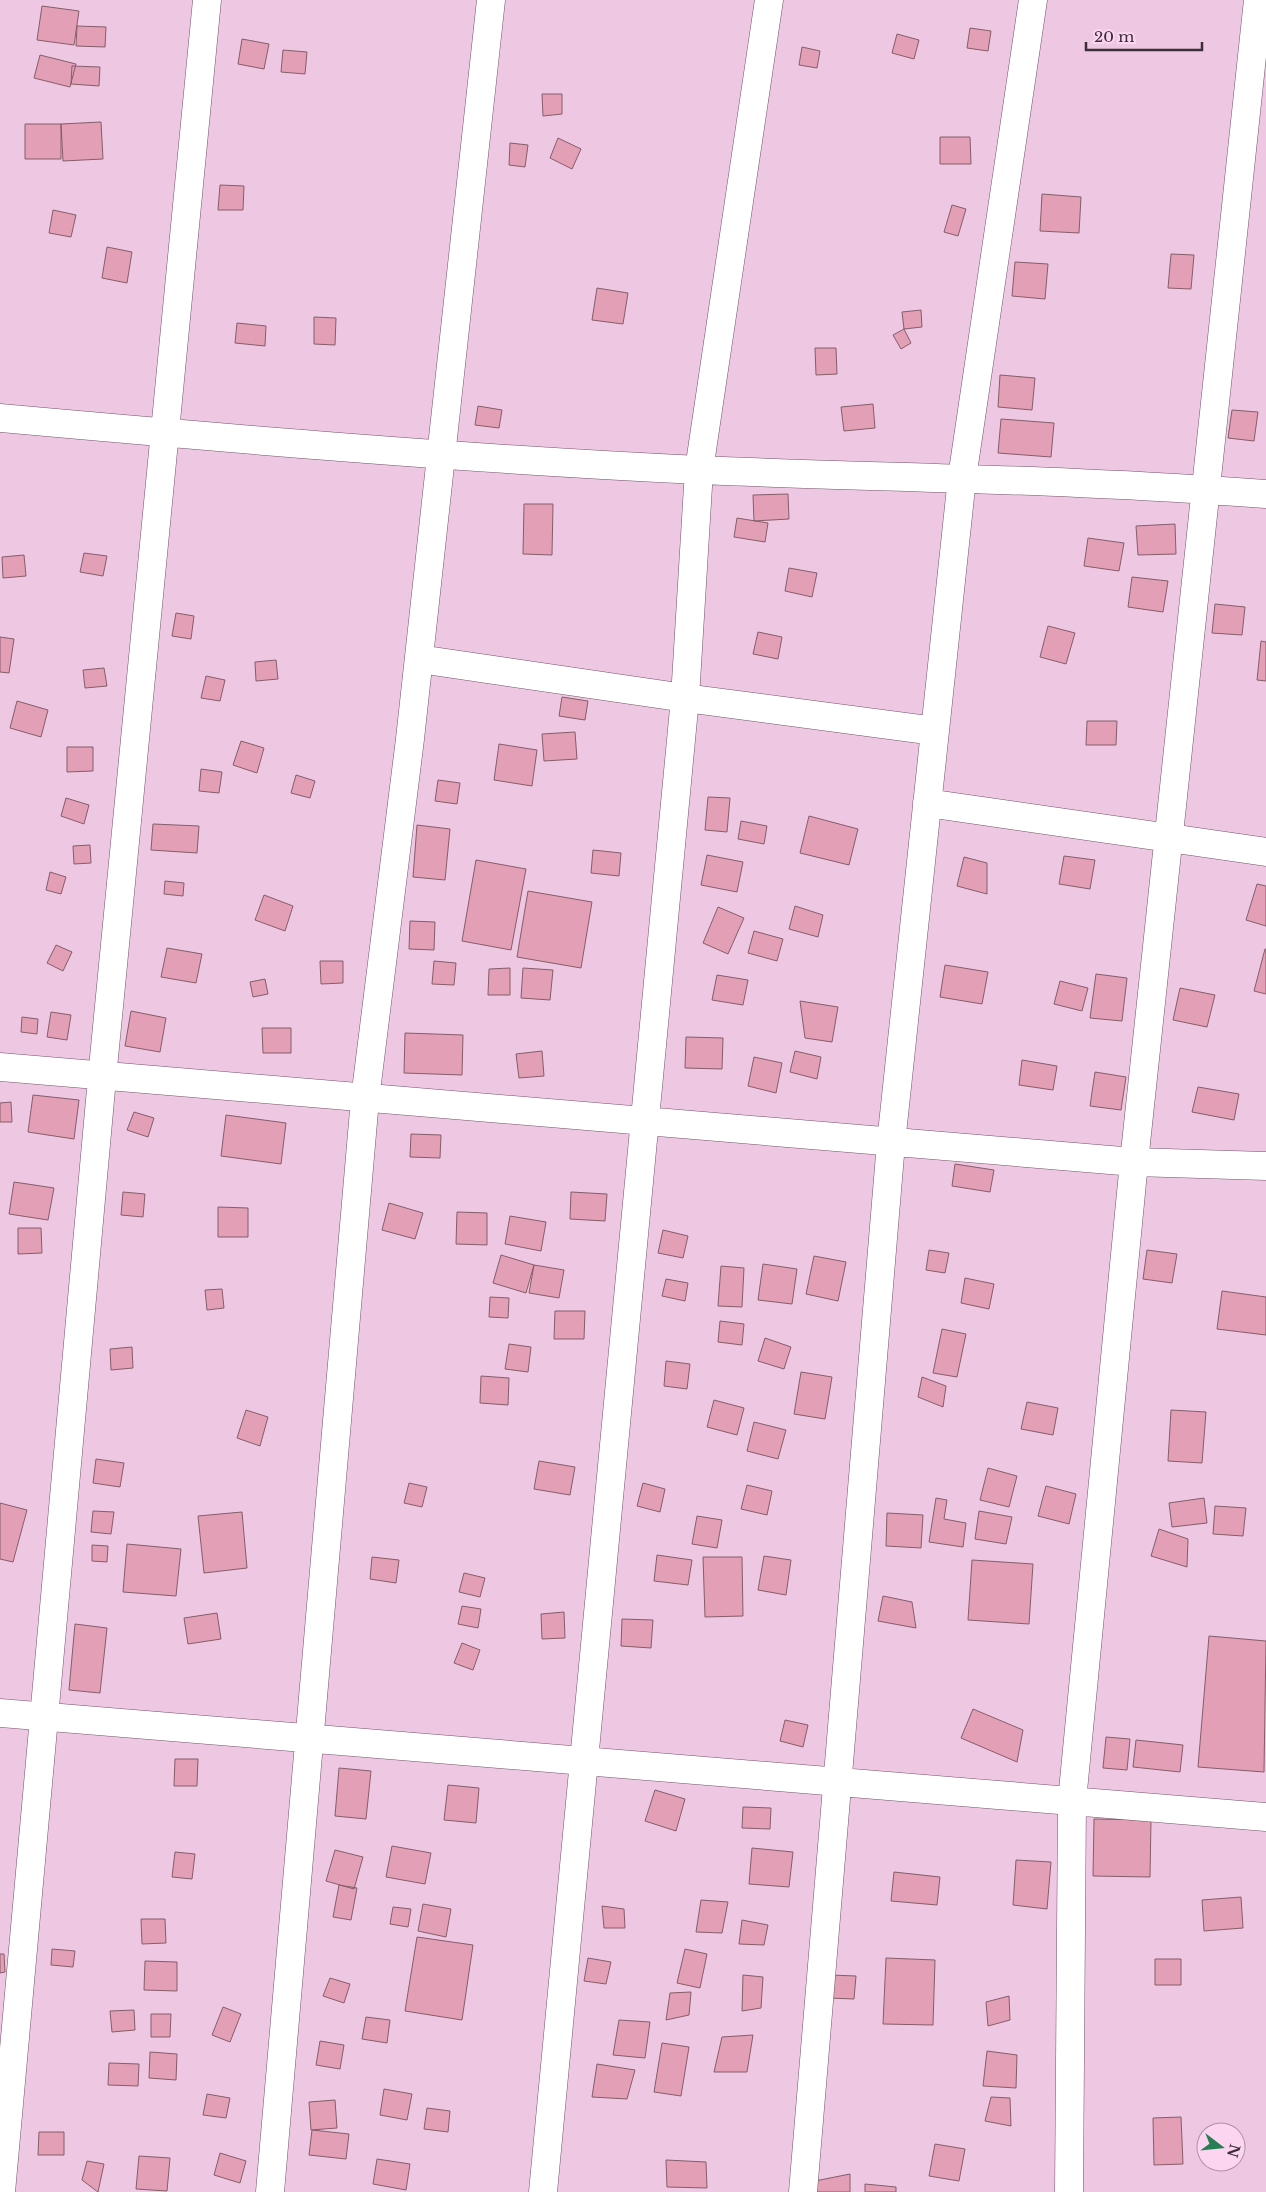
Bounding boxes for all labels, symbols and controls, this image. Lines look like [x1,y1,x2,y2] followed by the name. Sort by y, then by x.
[1086,20,1202,52] scale bar
[1094,27,1134,46] text: 20 m
[1196,2122,1246,2172] north arrow
[1223,2142,1244,2159] text: N

